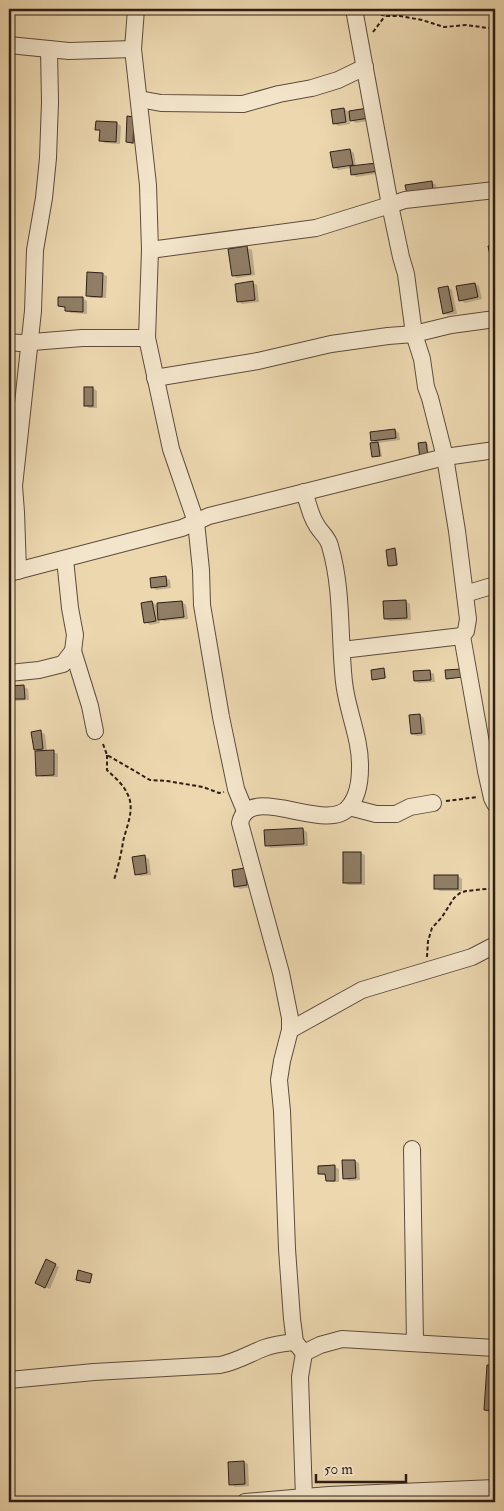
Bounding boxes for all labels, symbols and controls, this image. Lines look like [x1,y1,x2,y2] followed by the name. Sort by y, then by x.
[316,1451,406,1483] scale bar
[324,1460,353,1479] text: 50 m

